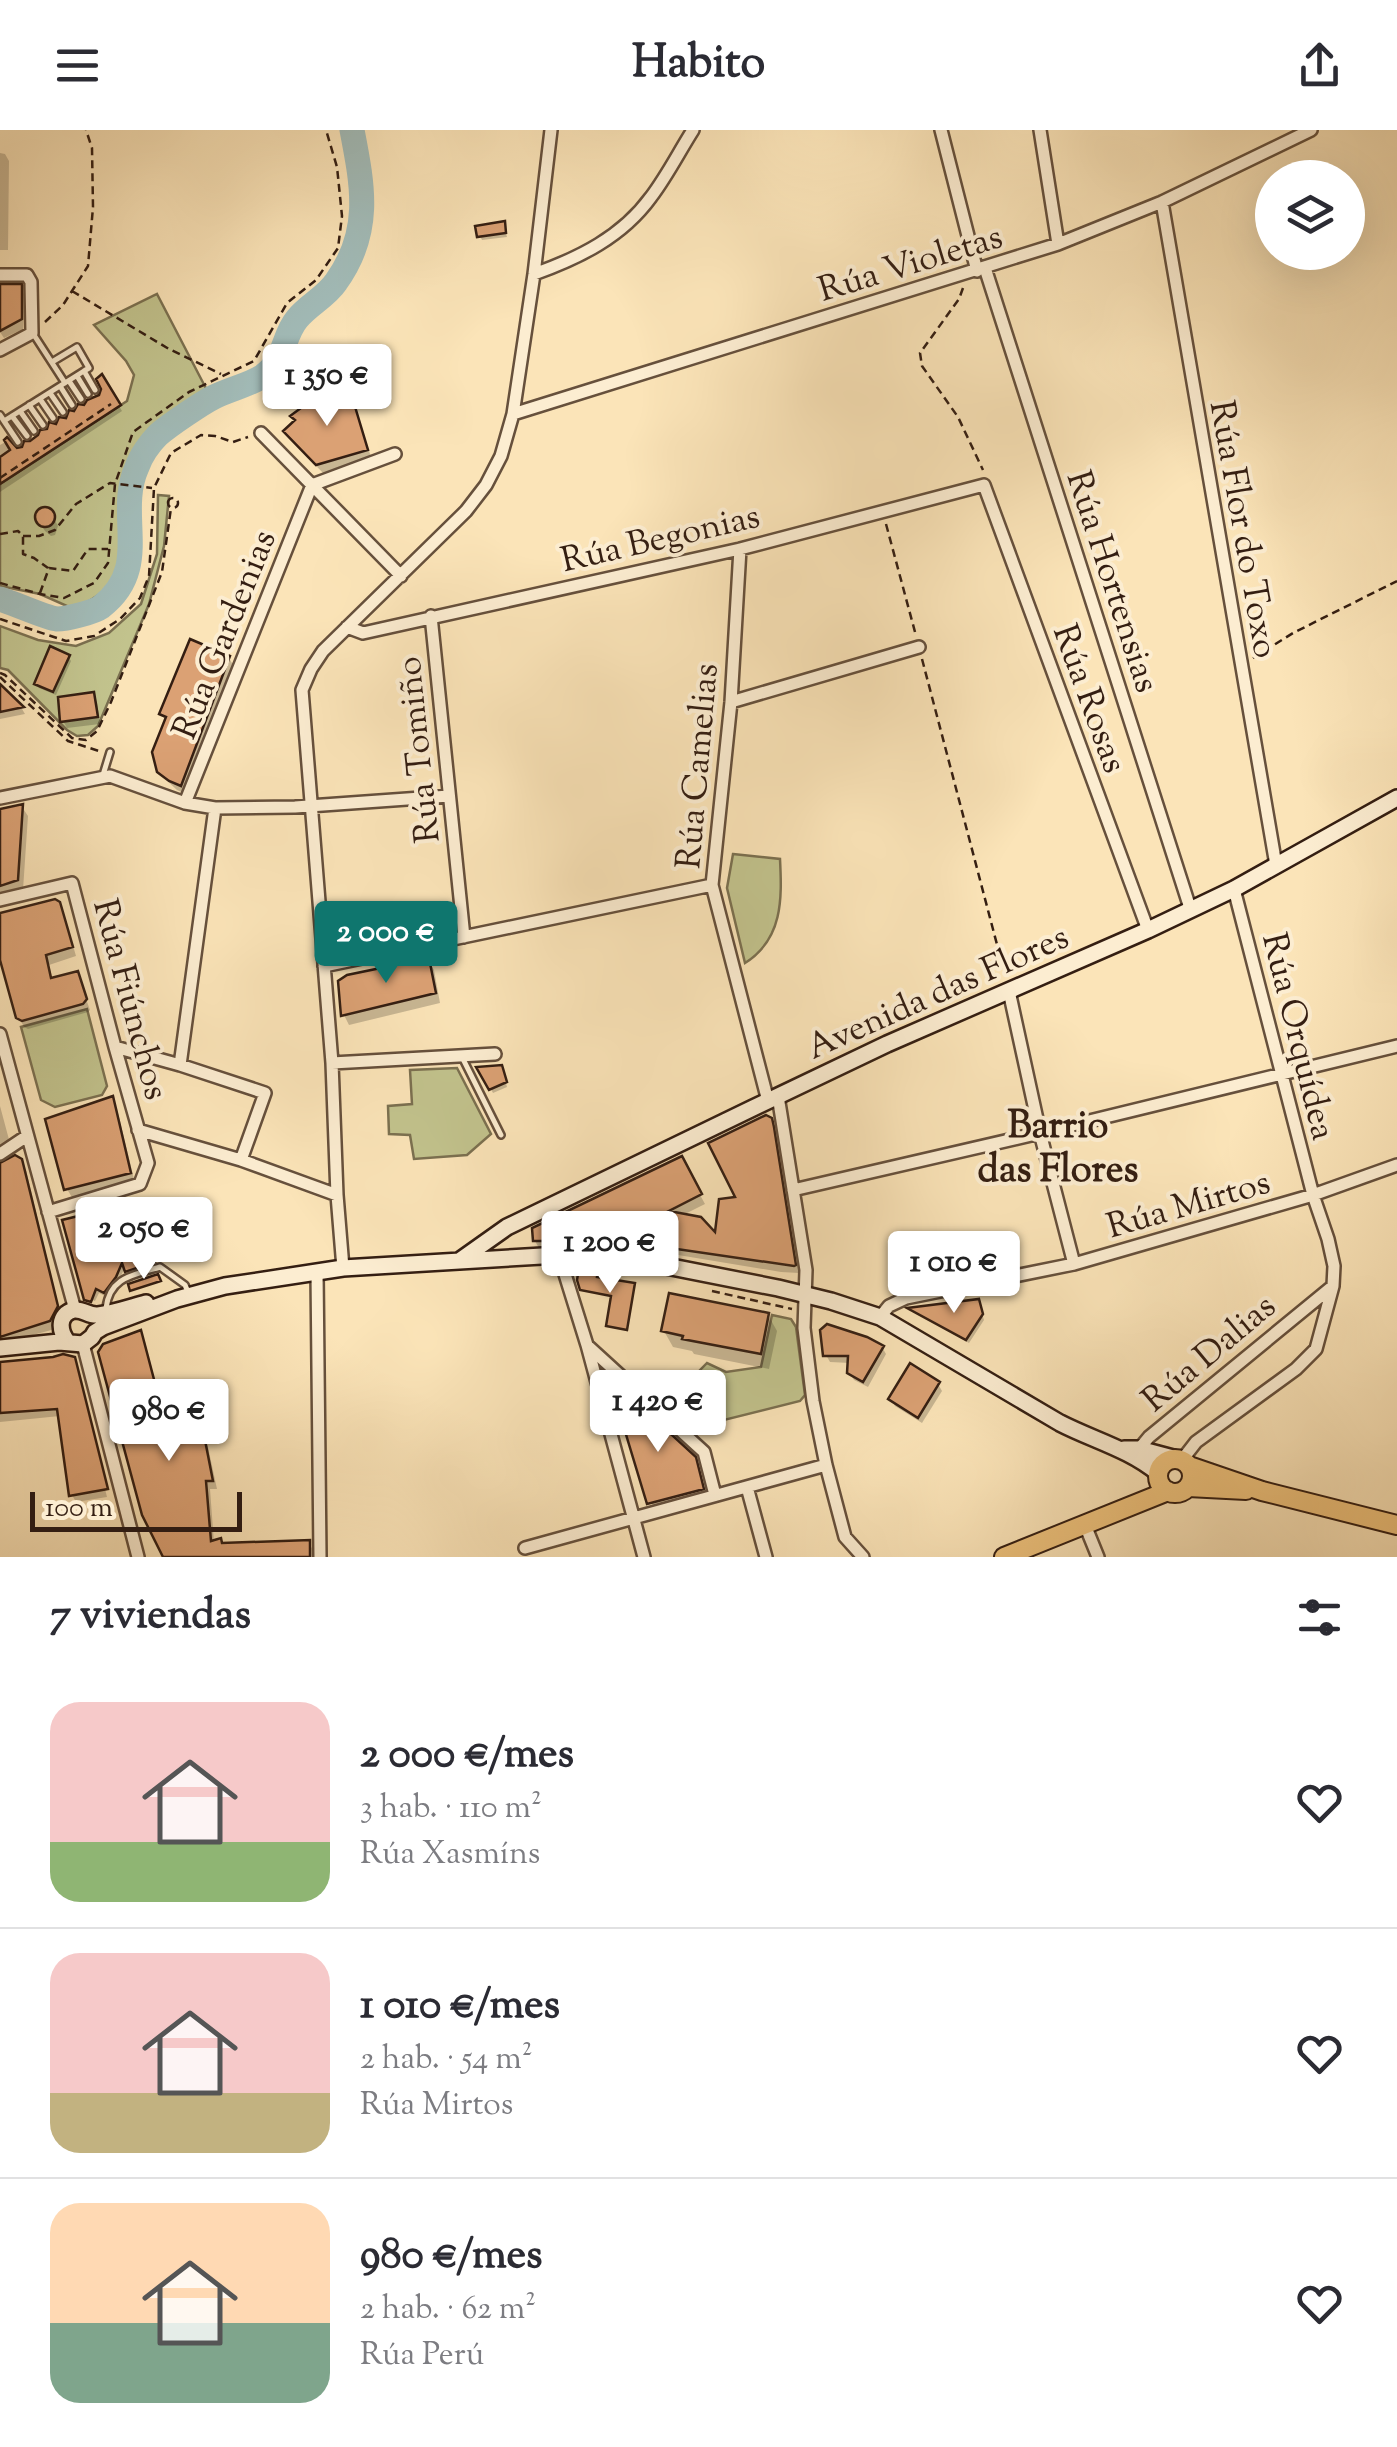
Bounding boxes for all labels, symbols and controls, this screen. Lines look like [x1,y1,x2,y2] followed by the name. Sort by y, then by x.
[632,33,765,98] text: Habito
[50,38,105,93] icon: menu
[1292,38,1347,93] icon: share
[1255,160,1365,270] map controls
[1255,160,1365,270] button: layers
[813,213,1009,318] street label: Rúa Violetas
[235,344,419,429] pin: 1 350 €
[285,353,369,399] text: 1 350 €
[1194,397,1289,662] street label: Rúa Flor do Toxo
[1051,465,1171,700] street label: Rúa Hortensias
[556,493,765,588] street label: Rúa Begonias
[161,523,291,748] street label: Rúa Gardenias
[1037,618,1138,781] street label: Rúa Rosas
[385,654,456,845] street label: Rúa Tomiño
[665,661,734,871] street label: Rúa Camelias
[77,894,180,1106] street label: Rúa Fiúnchos
[294,901,478,986] pin: 2 000 €
[336,910,436,956] text: 2 000 €
[799,914,1078,1075] street label: Avenida das Flores
[1246,928,1347,1146] street label: Rúa Orquídea
[978,1101,1139,1199] district label: Barrio das Flores
[1101,1159,1277,1254] street label: Rúa Mirtos
[52,1197,236,1282] pin: 2 050 €
[97,1206,191,1252] text: 2 050 €
[518,1211,702,1296] pin: 1 200 €
[564,1220,657,1266] text: 1 200 €
[862,1231,1046,1316] pin: 1 010 €
[910,1240,998,1286] text: 1 010 €
[1132,1283,1288,1426] street label: Rúa Dalias
[566,1370,750,1455] pin: 1 420 €
[99,1379,239,1464] pin: 980 €
[612,1379,704,1425] text: 1 420 €
[132,1388,206,1434] text: 980 €
[30,1487,242,1532] scale bar
[45,1489,113,1529] text: 100 m
[50,1587,251,1647] text: 7 viviendas
[1292,1590,1347,1645] icon: filters
[360,1726,574,1786] text: 2 000 €/mes
[130,1742,250,1862] icon: home
[1292,1775,1347,1830] icon: heart
[360,1786,542,1832] text: 3 hab. · 110 m²
[360,1832,540,1878] text: Rúa Xasmíns
[360,1977,560,2037] text: 1 010 €/mes
[130,1993,250,2113] icon: home
[1292,2026,1347,2081] icon: heart
[360,2037,533,2083] text: 2 hab. · 54 m²
[360,2083,513,2129] text: Rúa Mirtos
[360,2227,543,2287] text: 980 €/mes
[130,2243,250,2363] icon: home
[1292,2276,1347,2331] icon: heart
[360,2287,536,2333] text: 2 hab. · 62 m²
[360,2333,484,2379] text: Rúa Perú

